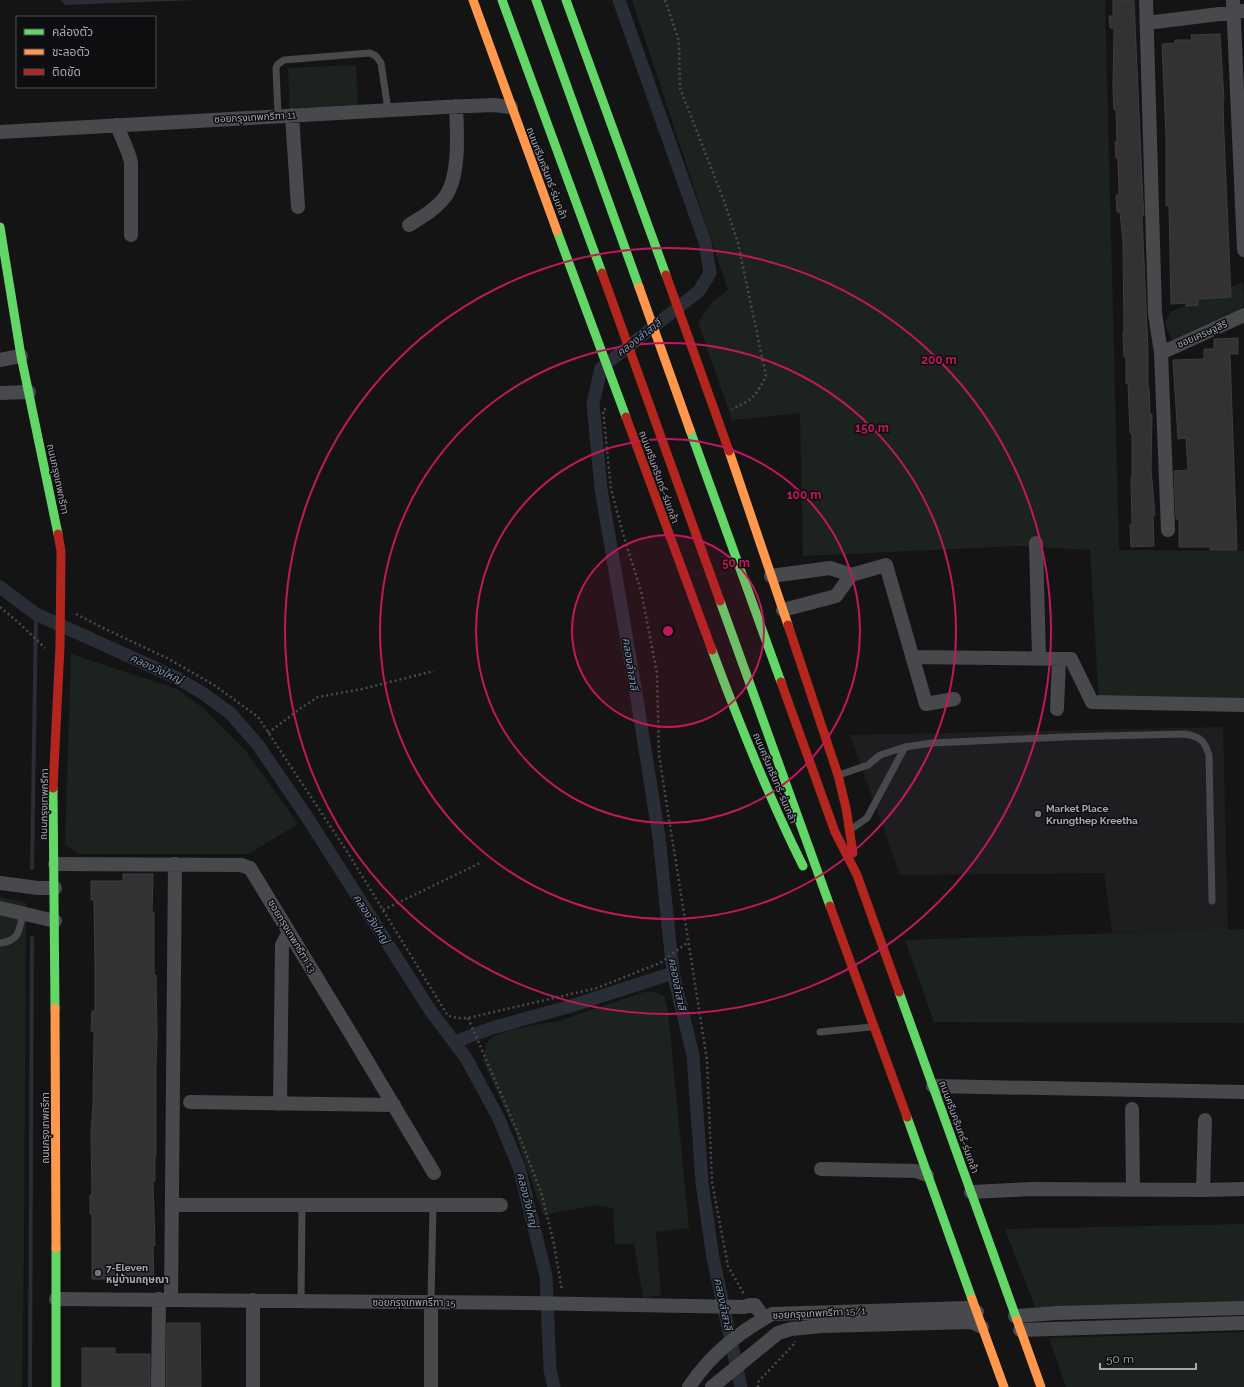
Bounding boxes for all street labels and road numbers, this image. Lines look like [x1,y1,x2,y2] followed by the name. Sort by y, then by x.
[214,109,297,126] street label: ซอยกรุงเทพกรีฑา 11
[524,125,571,221] street label: ถนนศรีนครินทร์-ร่มเกล้า
[1175,318,1229,350] street label: ซอยเศรษฐสิริ
[637,429,682,525] street label: ถนนศรีนครินทร์-ร่มเกล้า
[44,443,71,515] street label: ถนนกรุงเทพกรีฑา
[751,731,800,825] street label: ถนนศรีนครินทร์-ร่มเกล้า
[38,768,51,840] street label: ถนนกรุงเทพกรีฑา
[265,898,318,975] street label: ซอยกรุงเทพกรีฑา 13
[937,1079,982,1175] street label: ถนนศรีนครินทร์-ร่มเกล้า
[40,1092,52,1164] street label: ถนนกรุงเทพกรีฑา
[373,1297,456,1309] street label: ซอยกรุงเทพกรีฑา 15
[772,1305,867,1322] street label: ซอยกรุงเทพกรีฑา 15/1

